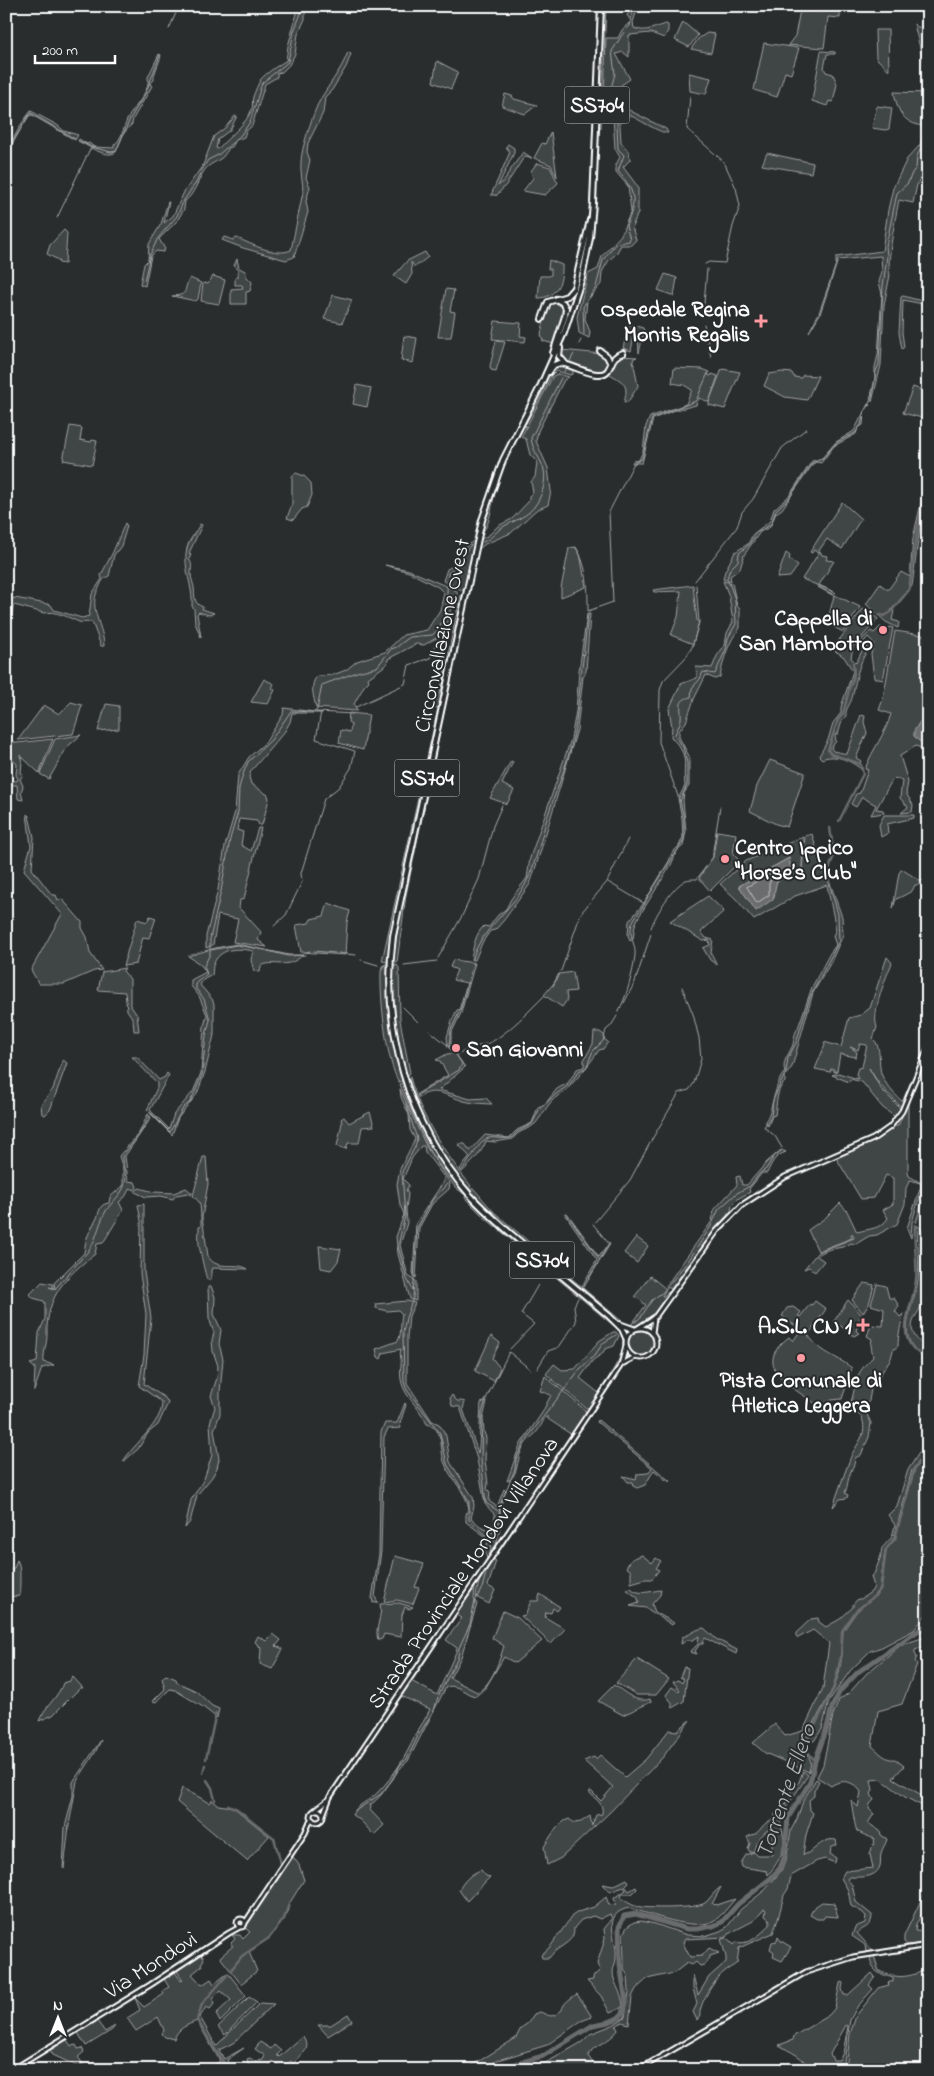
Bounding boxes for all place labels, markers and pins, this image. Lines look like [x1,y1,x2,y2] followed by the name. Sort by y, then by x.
[601,295,750,353] place label: Ospedale Regina Montis Regalis
[754,314,768,328] marker: Ospedale Regina Montis Regalis
[739,604,873,661] place label: Cappella di San Mambotto
[877,624,889,636] marker: Cappella di San Mambotto
[734,833,856,890] place label: Centro Ippico "Horse’s Club"
[719,853,731,865] marker: Centro Ippico "Horse’s Club"
[466,1035,584,1067] place label: San Giovanni
[450,1042,462,1054] marker: San Giovanni
[758,1312,852,1344] place label: A.S.L. CN 1
[856,1318,870,1332] marker: A.S.L. CN 1
[795,1352,807,1364] marker: Pista Comunale di Atletica Leggera
[720,1366,882,1424] place label: Pista Comunale di Atletica Leggera

